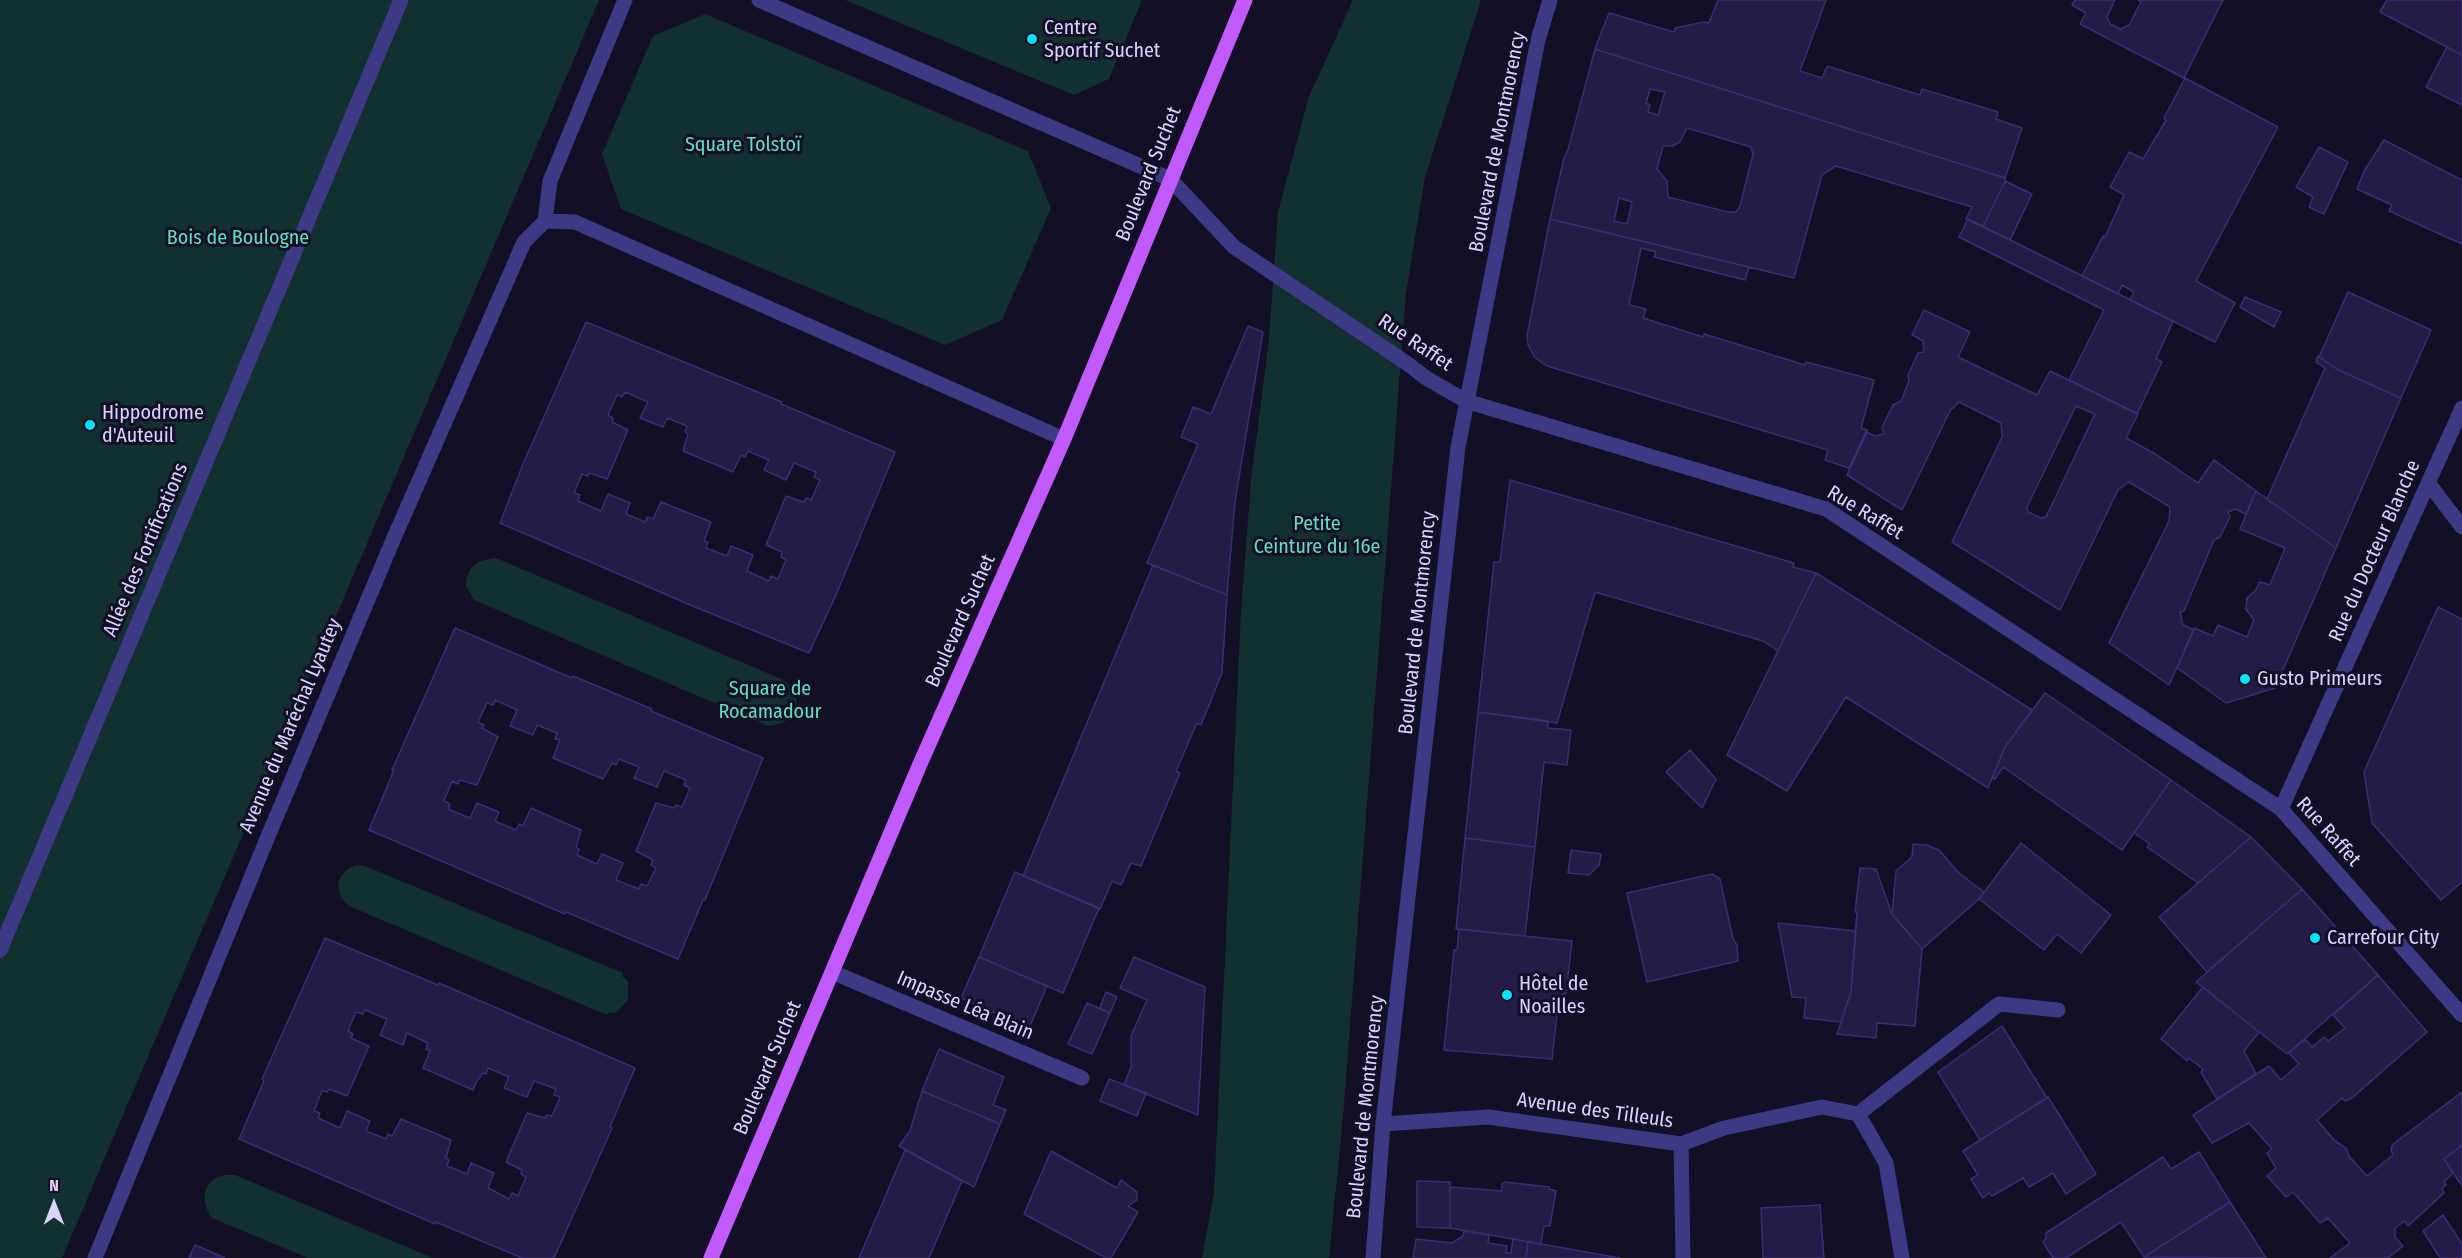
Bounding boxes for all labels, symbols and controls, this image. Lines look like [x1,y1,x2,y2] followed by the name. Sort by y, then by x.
[1044,16,1160,63] place label: Centre Sportif Suchet
[1465,30,1531,254] street label: Boulevard de Montmorency
[1025,32,1039,46] marker: Centre Sportif Suchet
[1111,103,1187,245] street label: Boulevard Suchet
[685,133,801,157] park label: Square Tolstoï
[167,226,309,250] park label: Bois de Boulogne
[1373,309,1457,377] street label: Rue Raffet
[102,401,204,448] place label: Hippodrome d'Auteuil
[83,418,97,432] marker: Hippodrome d'Auteuil
[2324,456,2426,646] street label: Rue du Docteur Blanche
[99,460,193,640] street label: Allée des Fortifications
[1822,481,1908,545] street label: Rue Raffet
[1394,510,1442,736] street label: Boulevard de Montmorency
[1254,512,1380,559] park label: Petite Ceinture du 16e
[921,551,1001,691] street label: Boulevard Suchet
[235,615,347,837] street label: Avenue du Maréchal Lyautey
[2257,667,2382,691] place label: Gusto Primeurs
[2238,672,2252,686] marker: Gusto Primeurs
[718,677,822,724] park label: Square de Rocamadour
[2291,792,2365,872] street label: Rue Raffet
[2327,926,2439,950] place label: Carrefour City
[2308,931,2322,945] marker: Carrefour City
[893,966,1037,1046] street label: Impasse Léa Blain
[1519,972,1588,1019] place label: Hôtel de Noailles
[1500,988,1514,1002] marker: Hôtel de Noailles
[1342,994,1390,1220] street label: Boulevard de Montmorency
[729,997,807,1139] street label: Boulevard Suchet
[1515,1088,1675,1134] street label: Avenue des Tilleuls
[24,1174,84,1234] north arrow
[49,1176,59,1195] text: N

